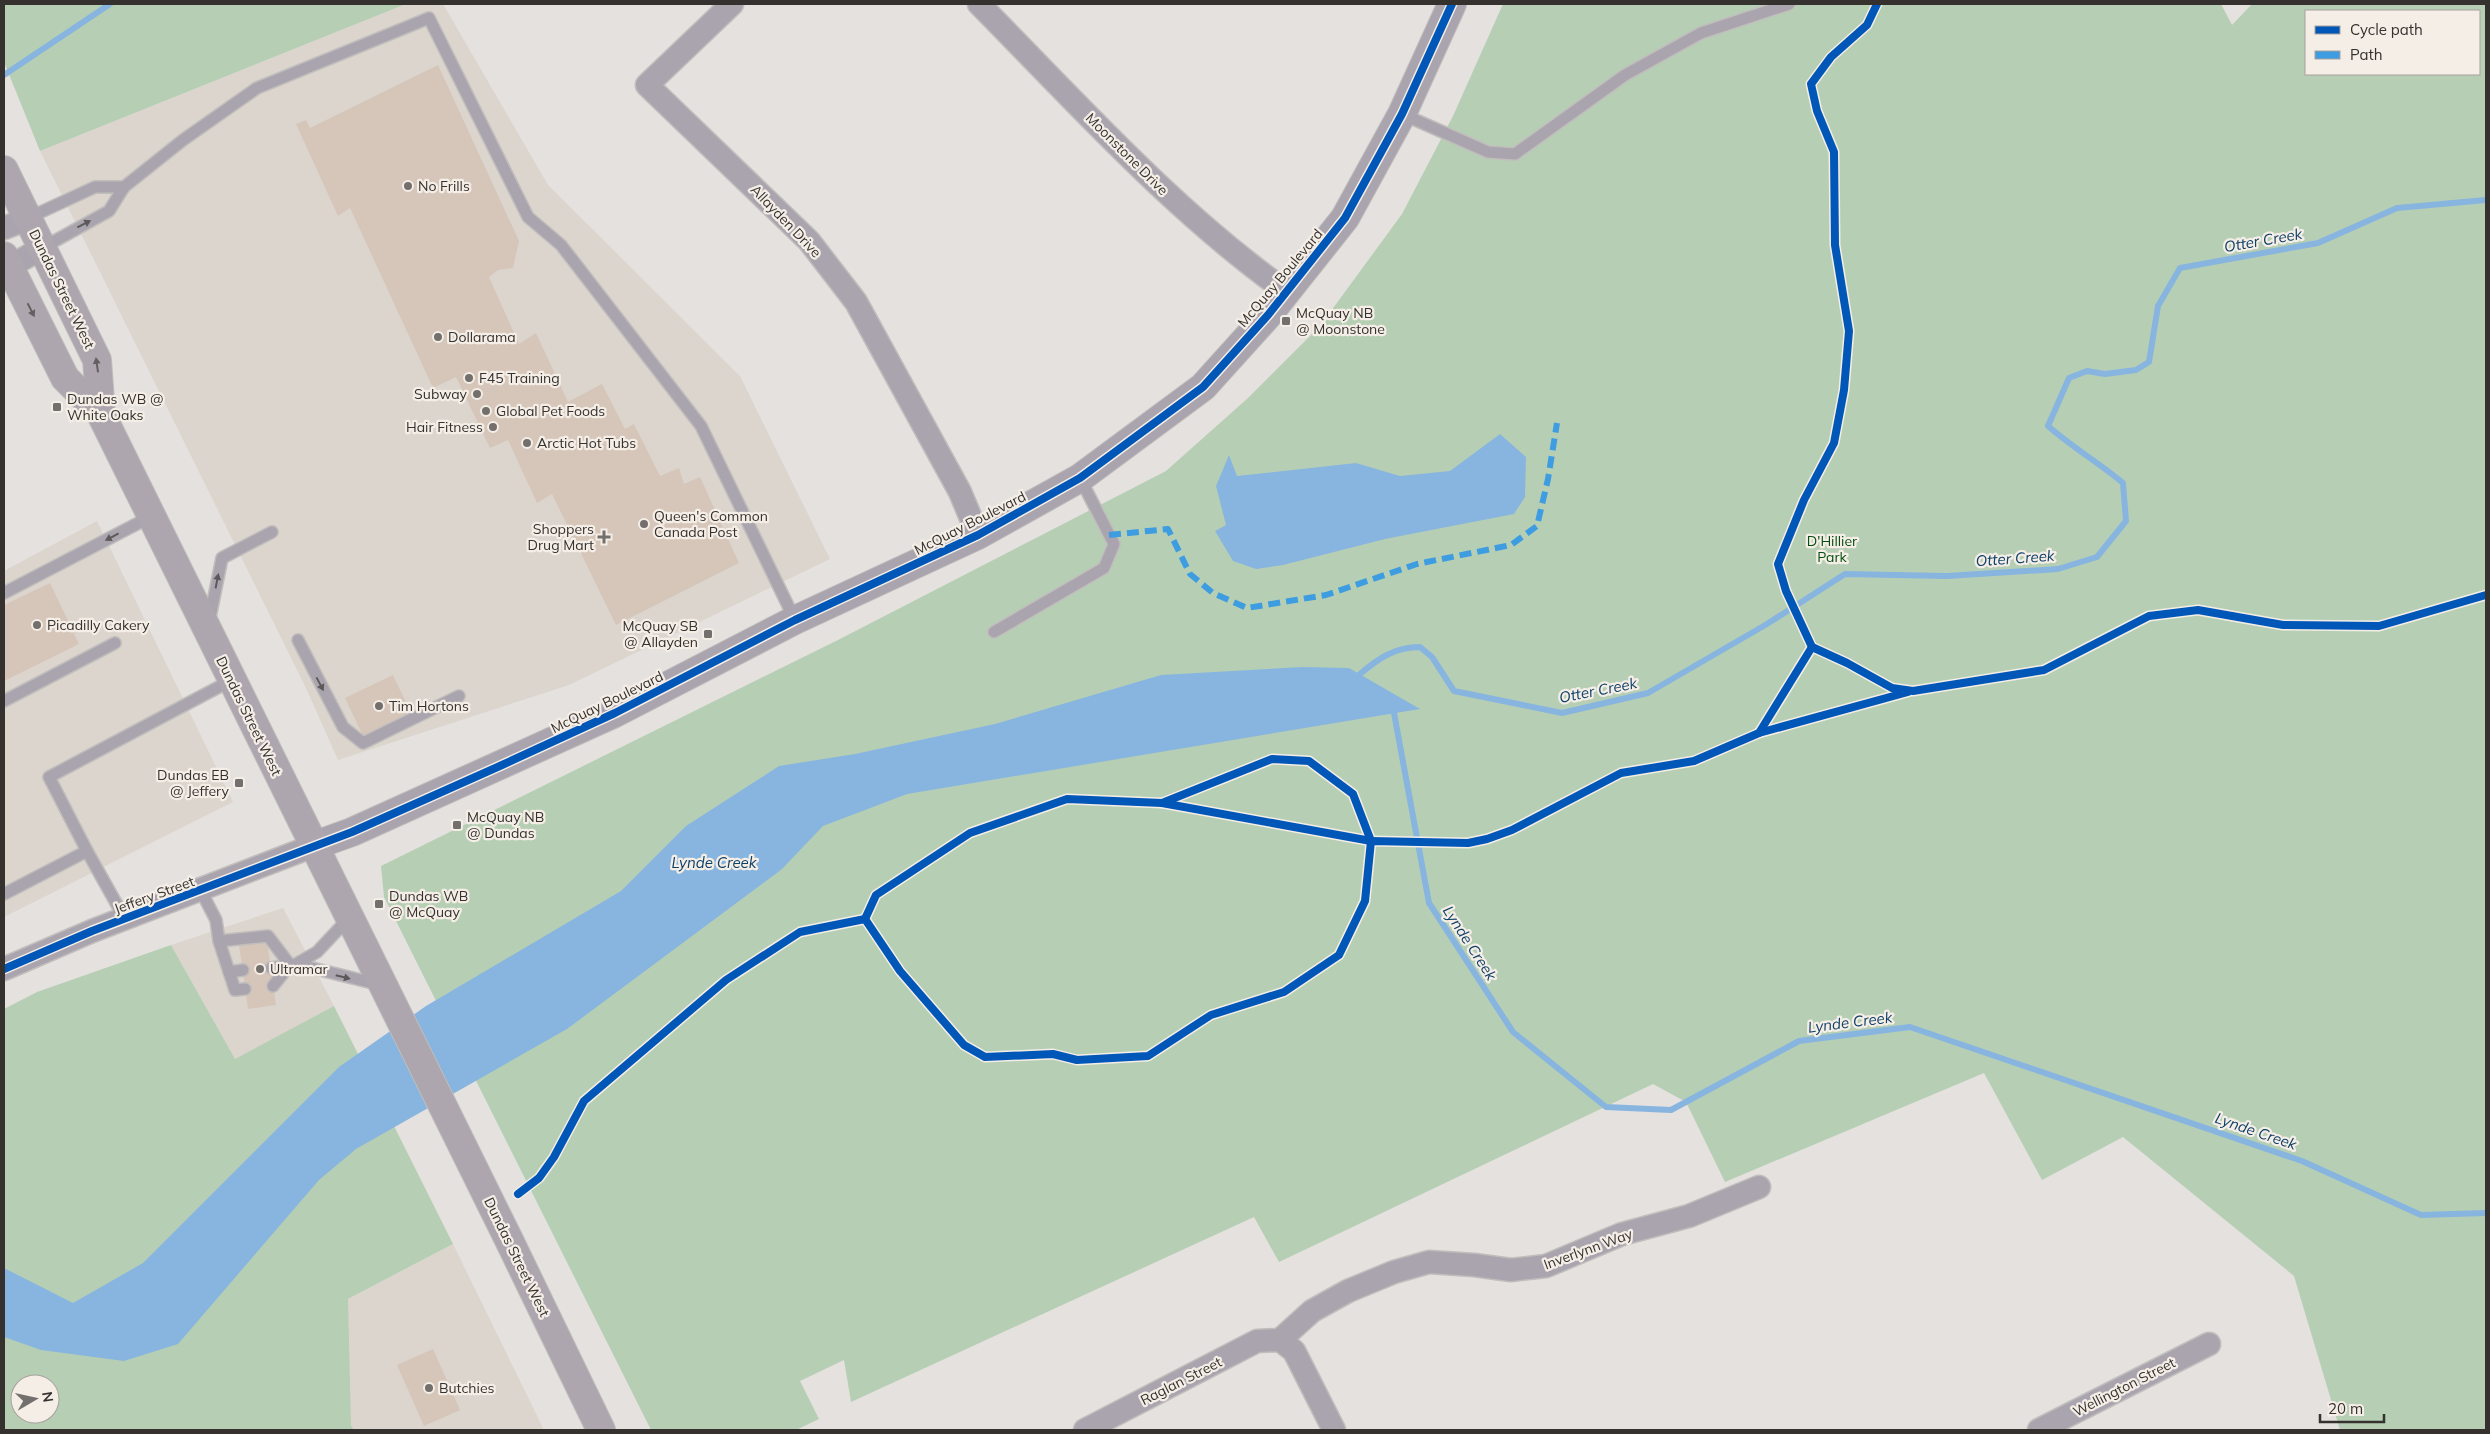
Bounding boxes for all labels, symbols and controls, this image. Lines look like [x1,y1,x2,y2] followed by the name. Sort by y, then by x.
[2305,10,2480,75] legend
[2350,20,2423,39] text: Cycle path
[2350,45,2382,64] text: Path
[1082,109,1172,199] street label: Moonstone Drive
[418,177,470,195] place label: No Frills
[402,180,414,192] marker: No Frills
[747,181,825,261] street label: Allayden Drive
[77,220,91,228] one-way arrow
[2222,224,2305,256] water label: Otter Creek
[1234,225,1326,331] street label: McQuay Boulevard
[25,226,99,352] street label: Dundas Street West
[27,303,35,318] one-way arrow
[1296,304,1385,338] place label: McQuay NB @ Moonstone
[1280,315,1292,327] marker: McQuay NB @ Moonstone
[448,328,516,346] place label: Dollarama
[432,331,444,343] marker: Dollarama
[93,357,101,373] one-way arrow
[479,369,560,387] place label: F45 Training
[463,372,475,384] marker: F45 Training
[414,385,468,403] place label: Subway
[471,388,483,400] marker: Subway
[67,390,163,424] place label: Dundas WB @ White Oaks
[51,401,63,413] marker: Dundas WB @ White Oaks
[496,402,605,420] place label: Global Pet Foods
[480,405,492,417] marker: Global Pet Foods
[406,418,483,436] place label: Hair Fitness
[487,421,499,433] marker: Hair Fitness
[537,434,636,452] place label: Arctic Hot Tubs
[521,437,533,449] marker: Arctic Hot Tubs
[911,487,1029,559] street label: McQuay Boulevard
[654,507,768,541] place label: Queen's Common Canada Post
[638,518,650,530] marker: Queen's Common Canada Post
[528,520,594,554] place label: Shoppers Drug Mart
[598,531,610,543] marker: Shoppers Drug Mart
[1807,532,1858,566] park label: D'Hillier Park
[105,533,120,541] one-way arrow
[1975,546,2056,570] water label: Otter Creek
[213,573,221,589] one-way arrow
[47,616,150,634] place label: Picadilly Cakery
[623,617,698,651] place label: McQuay SB @ Allayden
[31,619,43,631] marker: Picadilly Cakery
[702,628,714,640] marker: McQuay SB @ Allayden
[212,653,286,779] street label: Dundas Street West
[548,667,666,737] street label: McQuay Boulevard
[1557,673,1640,707] water label: Otter Creek
[316,676,324,691] one-way arrow
[389,697,469,715] place label: Tim Hortons
[373,700,385,712] marker: Tim Hortons
[157,766,230,800] place label: Dundas EB @ Jeffery
[233,777,245,789] marker: Dundas EB @ Jeffery
[467,808,544,842] place label: McQuay NB @ Dundas
[451,819,463,831] marker: McQuay NB @ Dundas
[671,853,758,872] water label: Lynde Creek
[111,872,197,918] street label: Jeffery Street
[389,887,468,921] place label: Dundas WB @ McQuay
[373,898,385,910] marker: Dundas WB @ McQuay
[1439,902,1502,985] water label: Lynde Creek
[270,960,329,978] place label: Ultramar
[254,963,266,975] marker: Ultramar
[335,973,350,981] one-way arrow
[1807,1007,1895,1037] water label: Lynde Creek
[2213,1108,2300,1154] water label: Lynde Creek
[480,1194,554,1320] street label: Dundas Street West
[1541,1224,1635,1273] street label: Inverlynn Way
[1137,1353,1225,1409] street label: Raglan Street
[2070,1353,2178,1421] street label: Wellington Street
[10,1374,60,1424] north arrow
[439,1379,495,1397] place label: Butchies
[423,1382,435,1394] marker: Butchies
[38,1390,58,1404] text: N
[2320,1392,2384,1424] scale bar
[2328,1399,2363,1418] text: 20 m

